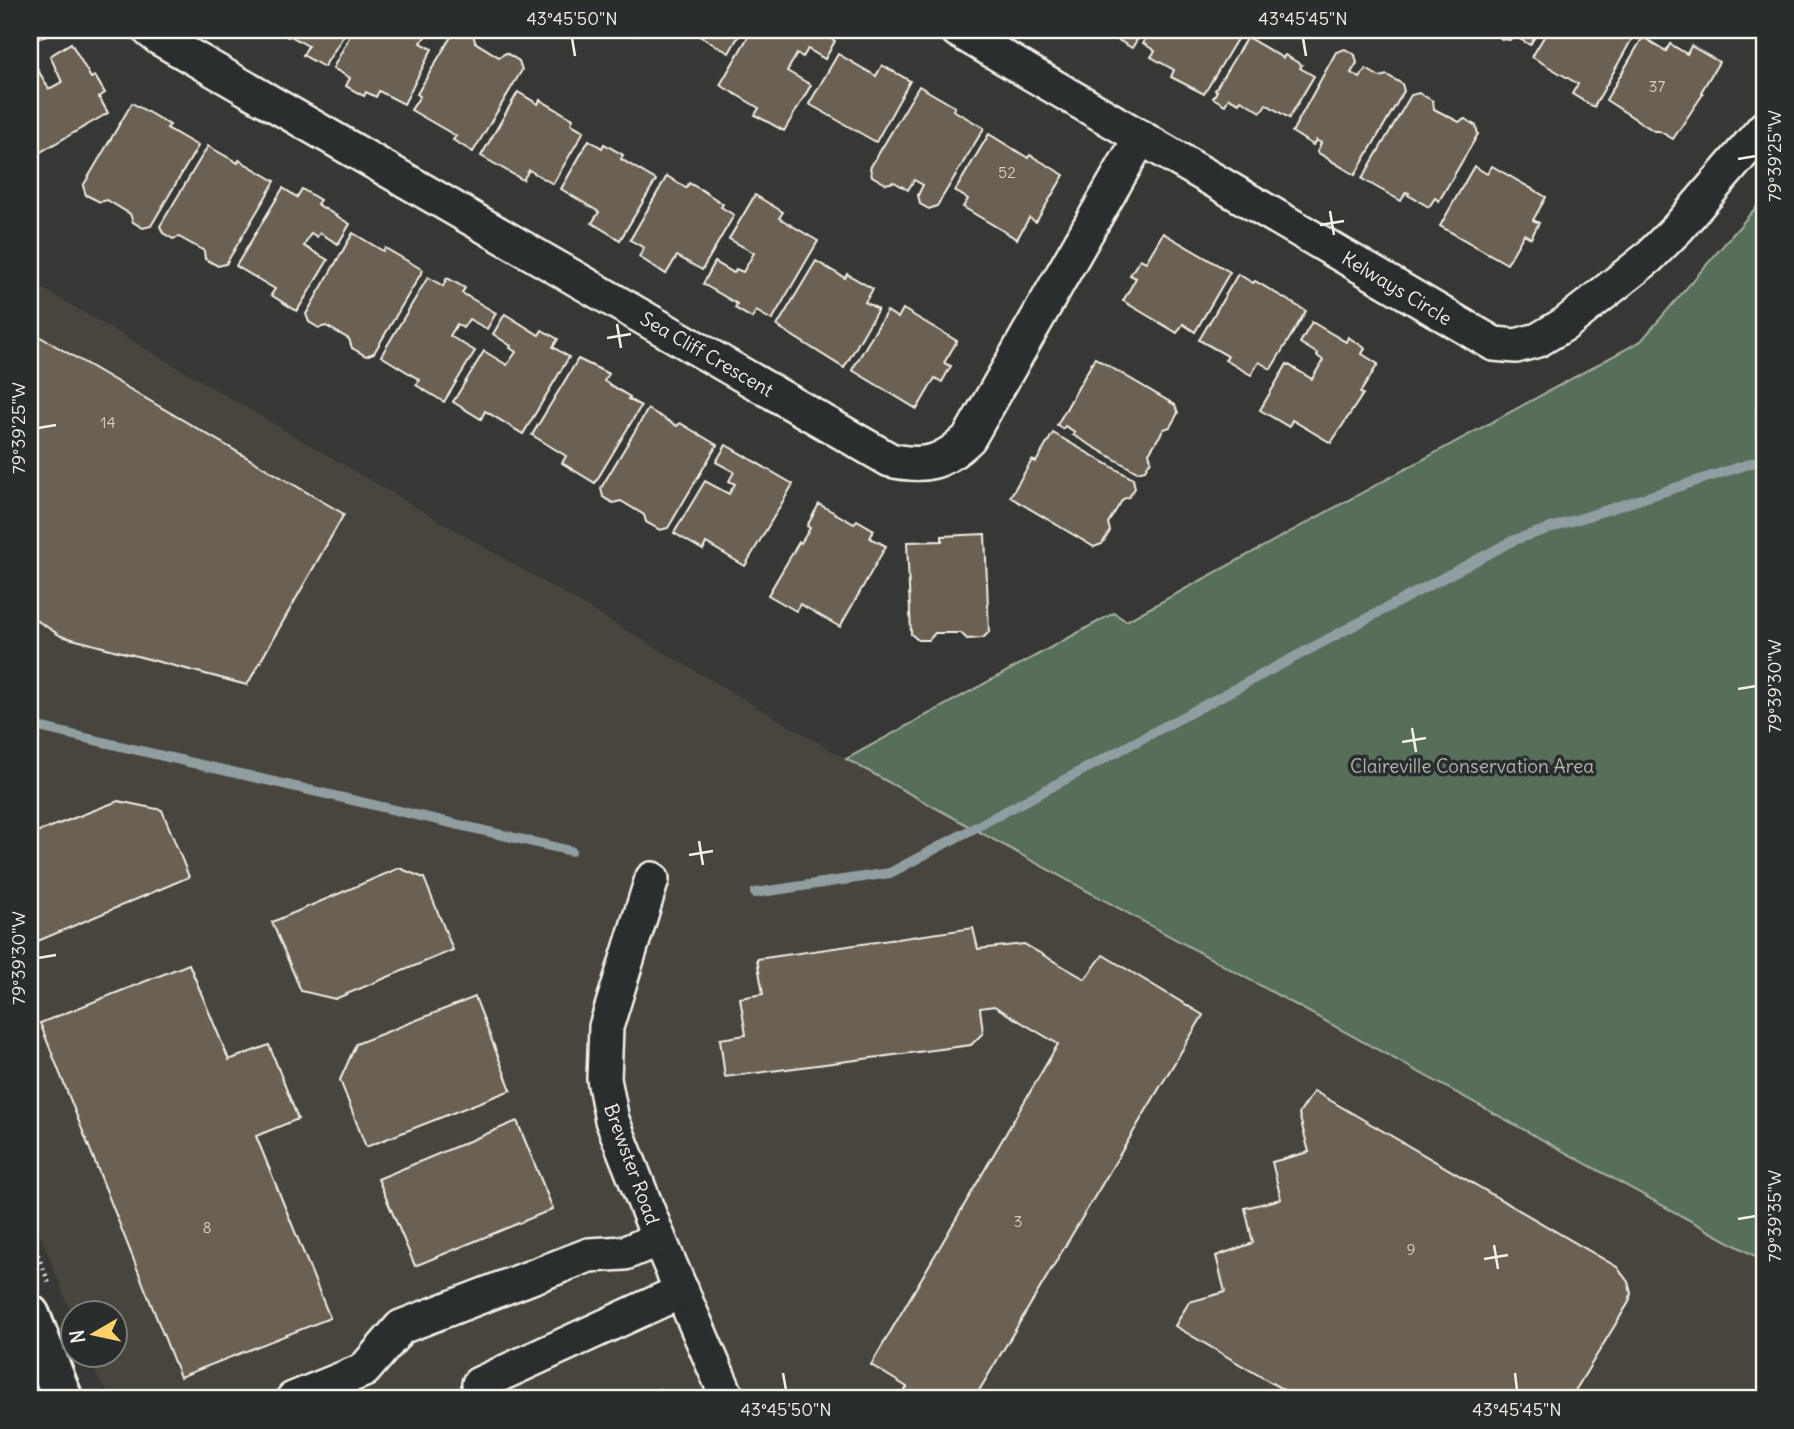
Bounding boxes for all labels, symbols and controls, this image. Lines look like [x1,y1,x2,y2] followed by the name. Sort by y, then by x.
[526,7,618,30] text: 43°45'50"N
[1258,7,1348,30] text: 43°45'45"N
[1649,76,1666,96] house number: 37
[1763,110,1786,202] text: 79°39'25"W
[998,162,1016,182] house number: 52
[1338,246,1456,330] street label: Kelways Circle
[636,306,778,402] street label: Sea Cliff Crescent
[7,382,30,474] text: 79°39'25"W
[100,412,116,432] house number: 14
[1763,639,1786,733] text: 79°39'30"W
[1350,754,1594,778] park label: Claireville Conservation Area
[7,911,30,1005] text: 79°39'30"W
[599,1100,665,1228] street label: Brewster Road
[1763,1170,1786,1262] text: 79°39'35"W
[1013,1211,1023,1231] house number: 3
[202,1217,212,1237] house number: 8
[1406,1239,1416,1259] house number: 9
[60,1300,130,1370] north arrow
[64,1328,90,1345] text: N
[740,1398,832,1421] text: 43°45'50"N
[1472,1398,1562,1421] text: 43°45'45"N

